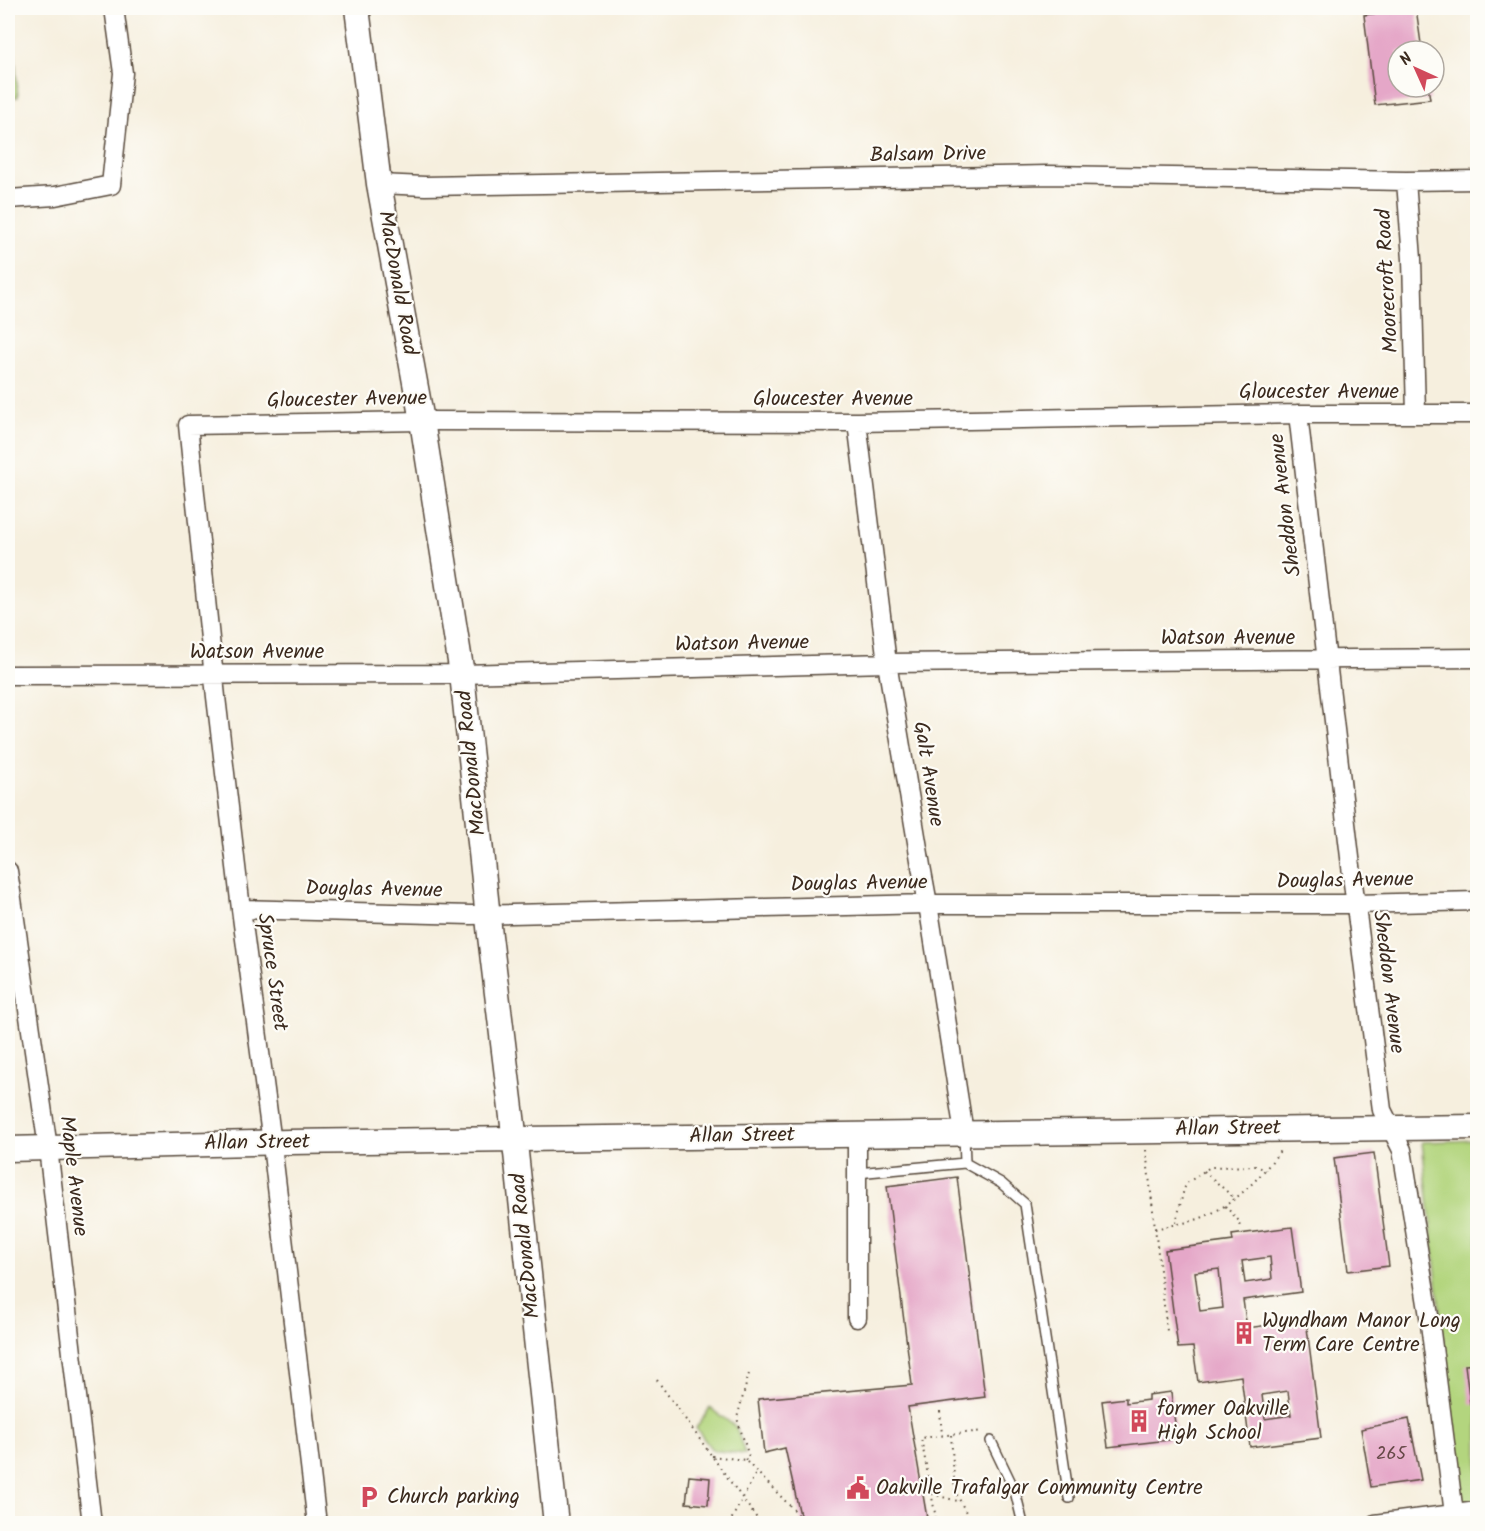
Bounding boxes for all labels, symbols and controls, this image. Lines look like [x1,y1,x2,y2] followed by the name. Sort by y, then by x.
[1386,39,1446,99] north arrow
[1394,47,1419,72] text: N
[870,137,987,173] street label: Balsam Drive
[368,208,426,358] street label: MacDonald Road
[1368,208,1408,354] street label: Moorecroft Road
[1239,376,1400,409] street label: Gloucester Avenue
[267,382,428,418] street label: Gloucester Avenue
[753,383,914,416] street label: Gloucester Avenue
[1261,431,1311,578] street label: Sheddon Avenue
[1161,622,1296,655] street label: Watson Avenue
[675,626,810,662] street label: Watson Avenue
[190,636,325,669] street label: Watson Avenue
[448,688,496,837] street label: MacDonald Road
[903,719,953,830] street label: Galt Avenue
[1276,863,1414,899] street label: Douglas Avenue
[790,866,928,902] street label: Douglas Avenue
[305,872,443,908] street label: Douglas Avenue
[1363,909,1413,1056] street label: Sheddon Avenue
[247,911,297,1034] street label: Spruce Street
[1175,1112,1282,1146] street label: Allan Street
[49,1114,97,1239] street label: Maple Avenue
[689,1119,796,1153] street label: Allan Street
[204,1126,311,1160] street label: Allan Street
[502,1171,550,1320] street label: MacDonald Road
[1262,1305,1461,1362] place label: Wyndham Manor Long Term Care Centre
[1231,1320,1257,1346] building icon: Wyndham Manor Long Term Care Centre
[1157,1393,1290,1450] place label: former Oakville High School
[1126,1408,1152,1434] building icon: former Oakville High School
[1376,1440,1407,1469] house number: 265
[876,1472,1203,1505] place label: Oakville Trafalgar Community Centre
[845,1475,871,1501] public building icon: Oakville Trafalgar Community Centre
[387,1481,520,1514] place label: Church parking
[356,1484,382,1510] parking icon: Church parking

